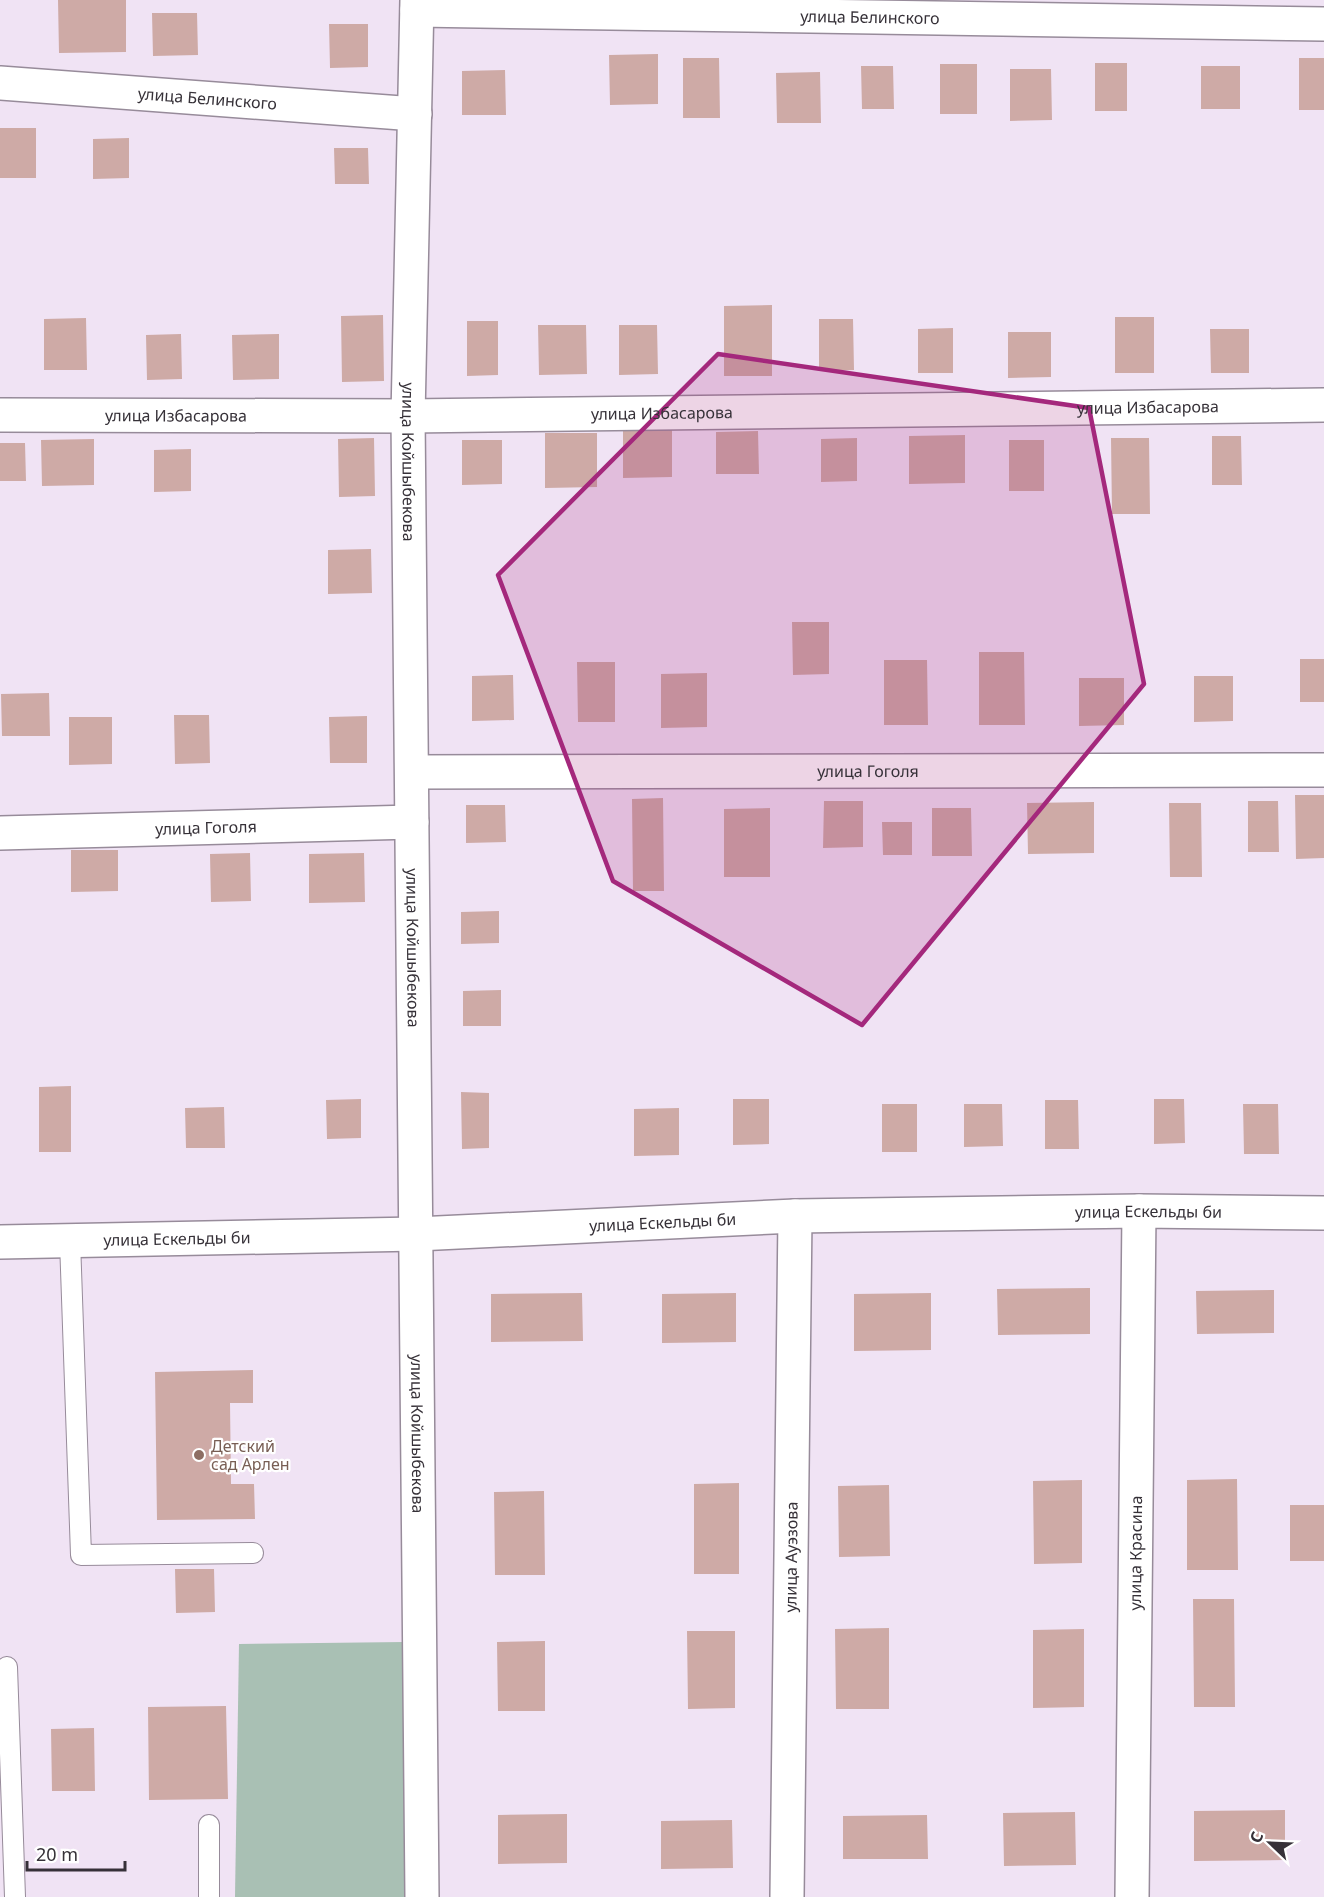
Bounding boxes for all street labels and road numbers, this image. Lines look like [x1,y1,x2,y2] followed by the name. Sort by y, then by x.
[800,5,940,29] street label: улица Белинского
[137,82,278,115] street label: улица Белинского
[397,382,420,542] street label: улица Койшыбекова
[1077,395,1219,419] street label: улица Избасарова
[591,401,733,425] street label: улица Избасарова
[105,404,247,427] street label: улица Избасарова
[817,760,919,782] street label: улица Гоголя
[155,815,257,840] street label: улица Гоголя
[401,868,425,1028] street label: улица Койшыбекова
[1075,1200,1222,1223] street label: улица Ескельды би
[589,1208,737,1237] street label: улица Ескельды би
[103,1226,251,1251] street label: улица Ескельды би
[406,1354,429,1514] street label: улица Койшыбекова
[1124,1496,1147,1611] street label: улица Красина
[779,1501,803,1613] street label: улица Ауэзова

